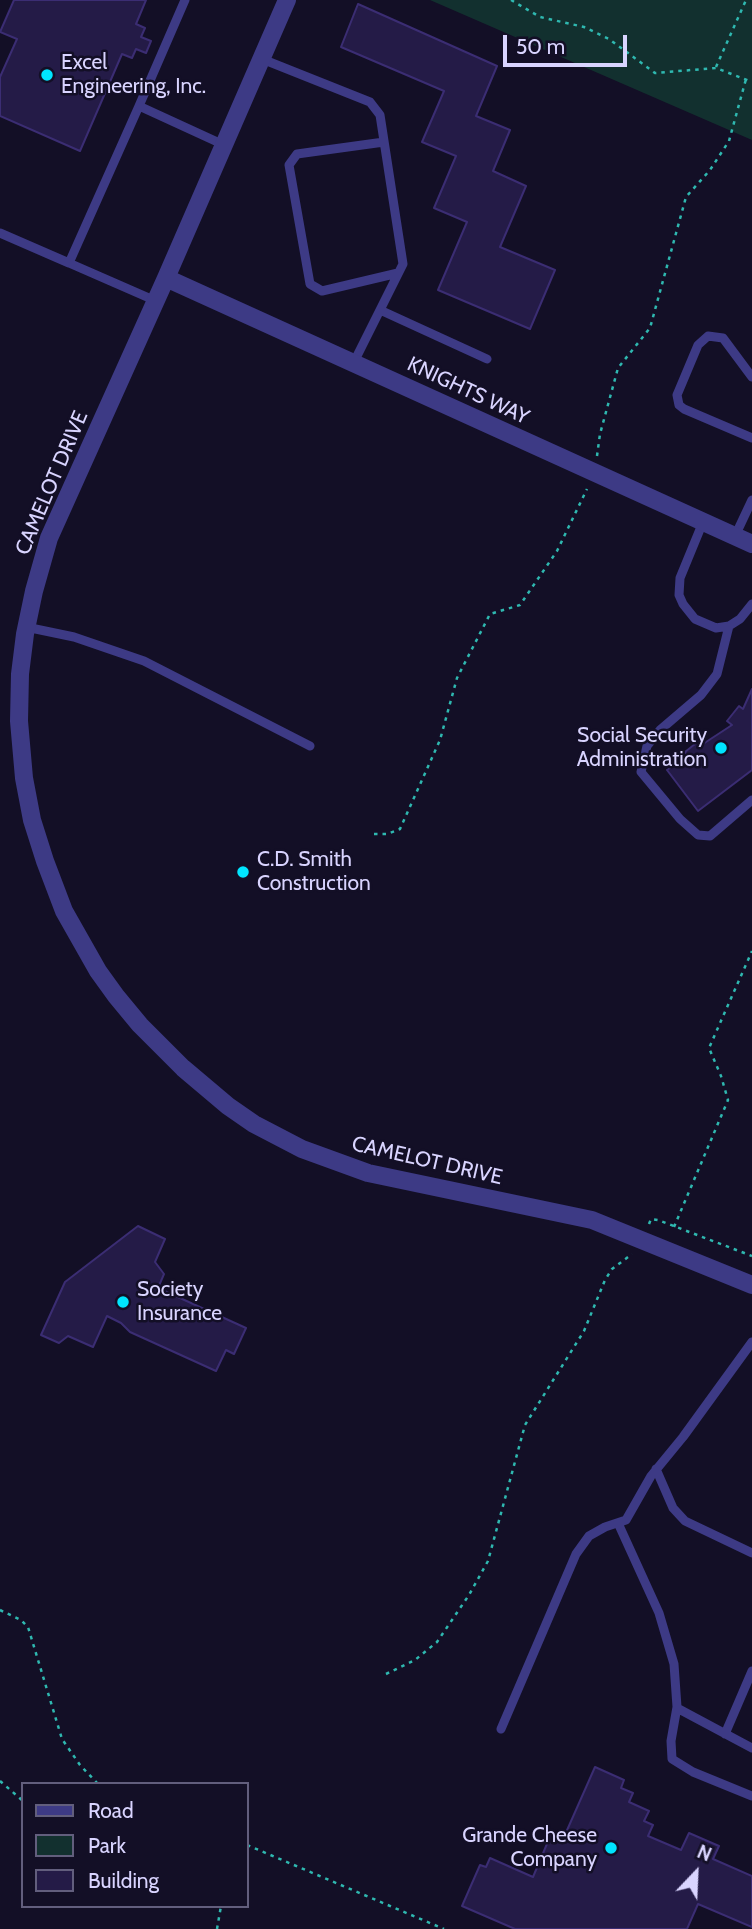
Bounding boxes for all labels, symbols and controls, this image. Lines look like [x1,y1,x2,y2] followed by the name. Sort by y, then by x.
[507,21,631,65] scale bar
[516,34,565,59] text: 50 m
[61,50,206,100] place label: Excel Engineering, Inc.
[39,67,55,83] marker: Excel Engineering, Inc.
[403,352,533,430] street label: KNIGHTS WAY
[10,407,94,559] street label: CAMELOT DRIVE
[577,723,707,773] place label: Social Security Administration
[713,740,729,756] marker: Social Security Administration
[257,847,371,897] place label: C.D. Smith Construction
[235,864,251,880] marker: C.D. Smith Construction
[349,1131,505,1191] street label: CAMELOT DRIVE
[137,1277,222,1327] place label: Society Insurance
[115,1294,131,1310] marker: Society Insurance
[21,1782,248,1908] legend
[88,1798,134,1823] text: Road
[462,1823,597,1873] place label: Grande Cheese Company
[88,1833,126,1858] text: Park
[661,1838,731,1908] north arrow
[603,1840,619,1856] marker: Grande Cheese Company
[694,1840,715,1866] text: N
[88,1868,159,1893] text: Building

